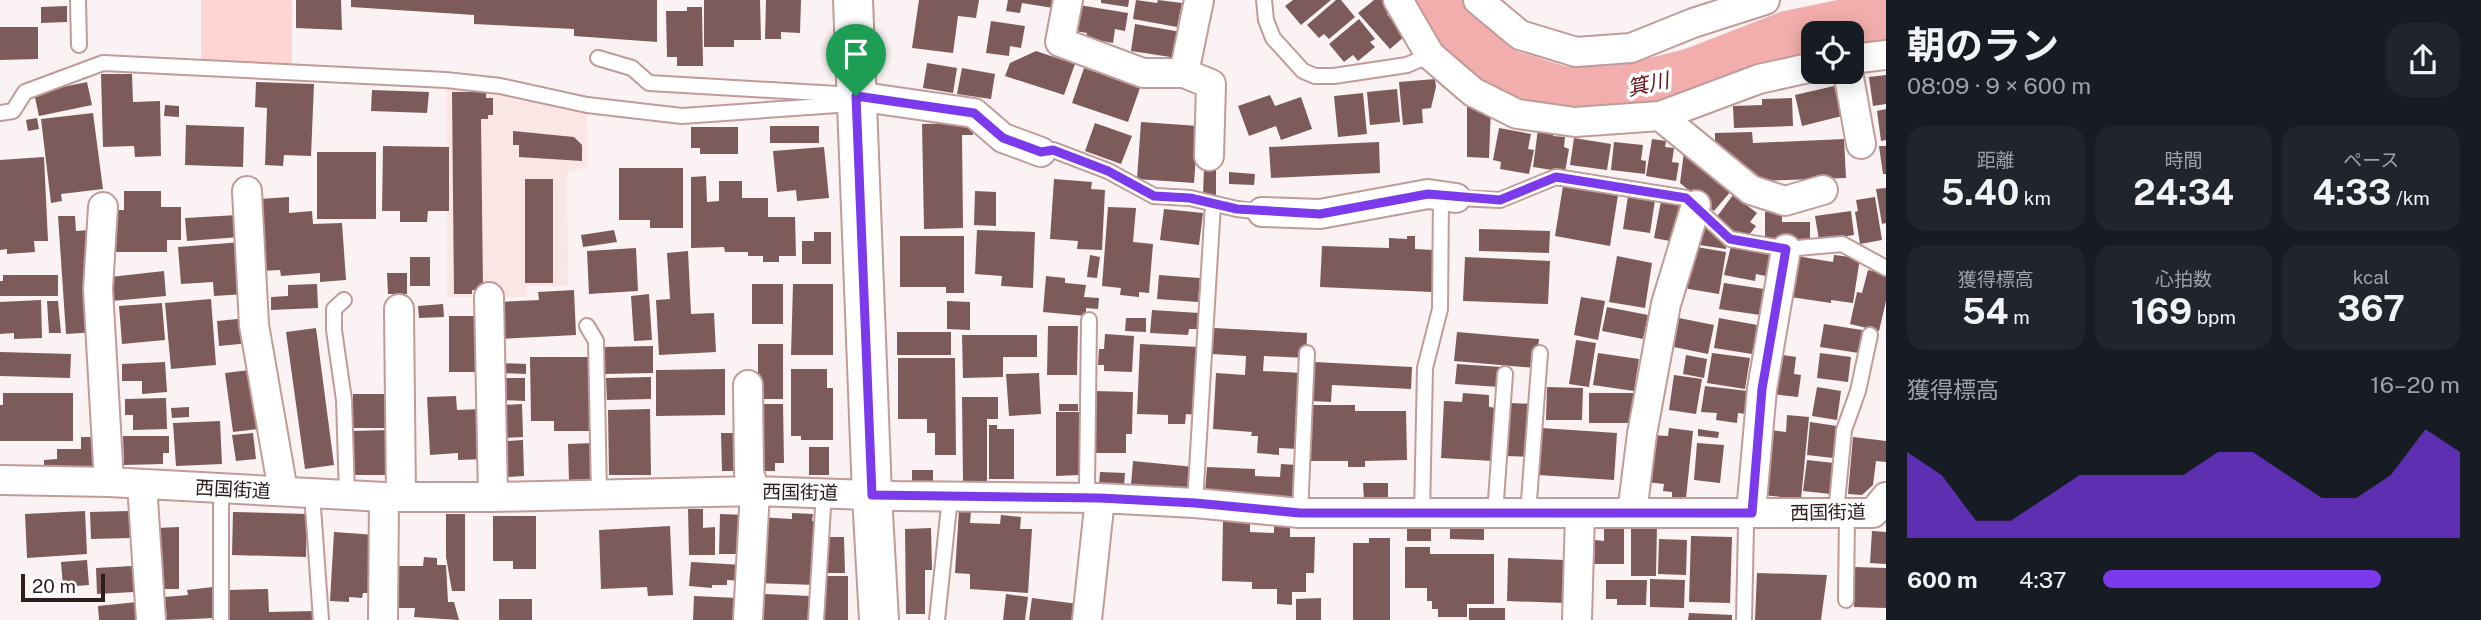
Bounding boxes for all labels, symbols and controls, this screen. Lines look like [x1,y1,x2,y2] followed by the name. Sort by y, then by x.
[1801,21,1864,84] map controls
[1801,21,1864,84] button: locate
[1907,23,2059,68] text: 朝のラン
[2386,23,2460,97] button: share
[826,24,886,96] pin
[837,35,875,73] icon: arrive
[1625,67,1673,101] water label: 箕川
[1907,72,2091,99] text: 08:09 · 9 × 600 m
[1977,149,2015,171] text: 距離
[2164,149,2203,171] text: 時間
[2343,149,2399,171] text: ペース
[1941,172,2019,213] text: 5.40
[2133,172,2234,213] text: 24:34
[2313,172,2391,213] text: 4:33
[2019,187,2051,209] text: km
[2391,187,2430,209] text: /km
[2353,266,2390,288] text: kcal
[1958,268,2034,290] text: 獲得標高
[2155,268,2212,290] text: 心拍数
[2337,288,2405,329] text: 367
[1962,291,2009,332] text: 54
[2131,291,2192,332] text: 169
[2009,306,2030,328] text: m
[2192,306,2236,328] text: bpm
[2370,371,2460,398] text: 16–20 m
[1907,376,1999,403] text: 獲得標高
[194,476,272,502] street label: 西国街道
[762,480,838,504] street label: 西国街道
[1790,500,1866,524] street label: 西国街道
[1907,566,1977,593] text: 600 m
[2019,566,2067,593] text: 4:37
[21,571,105,603] scale bar
[32,575,76,597] text: 20 m

